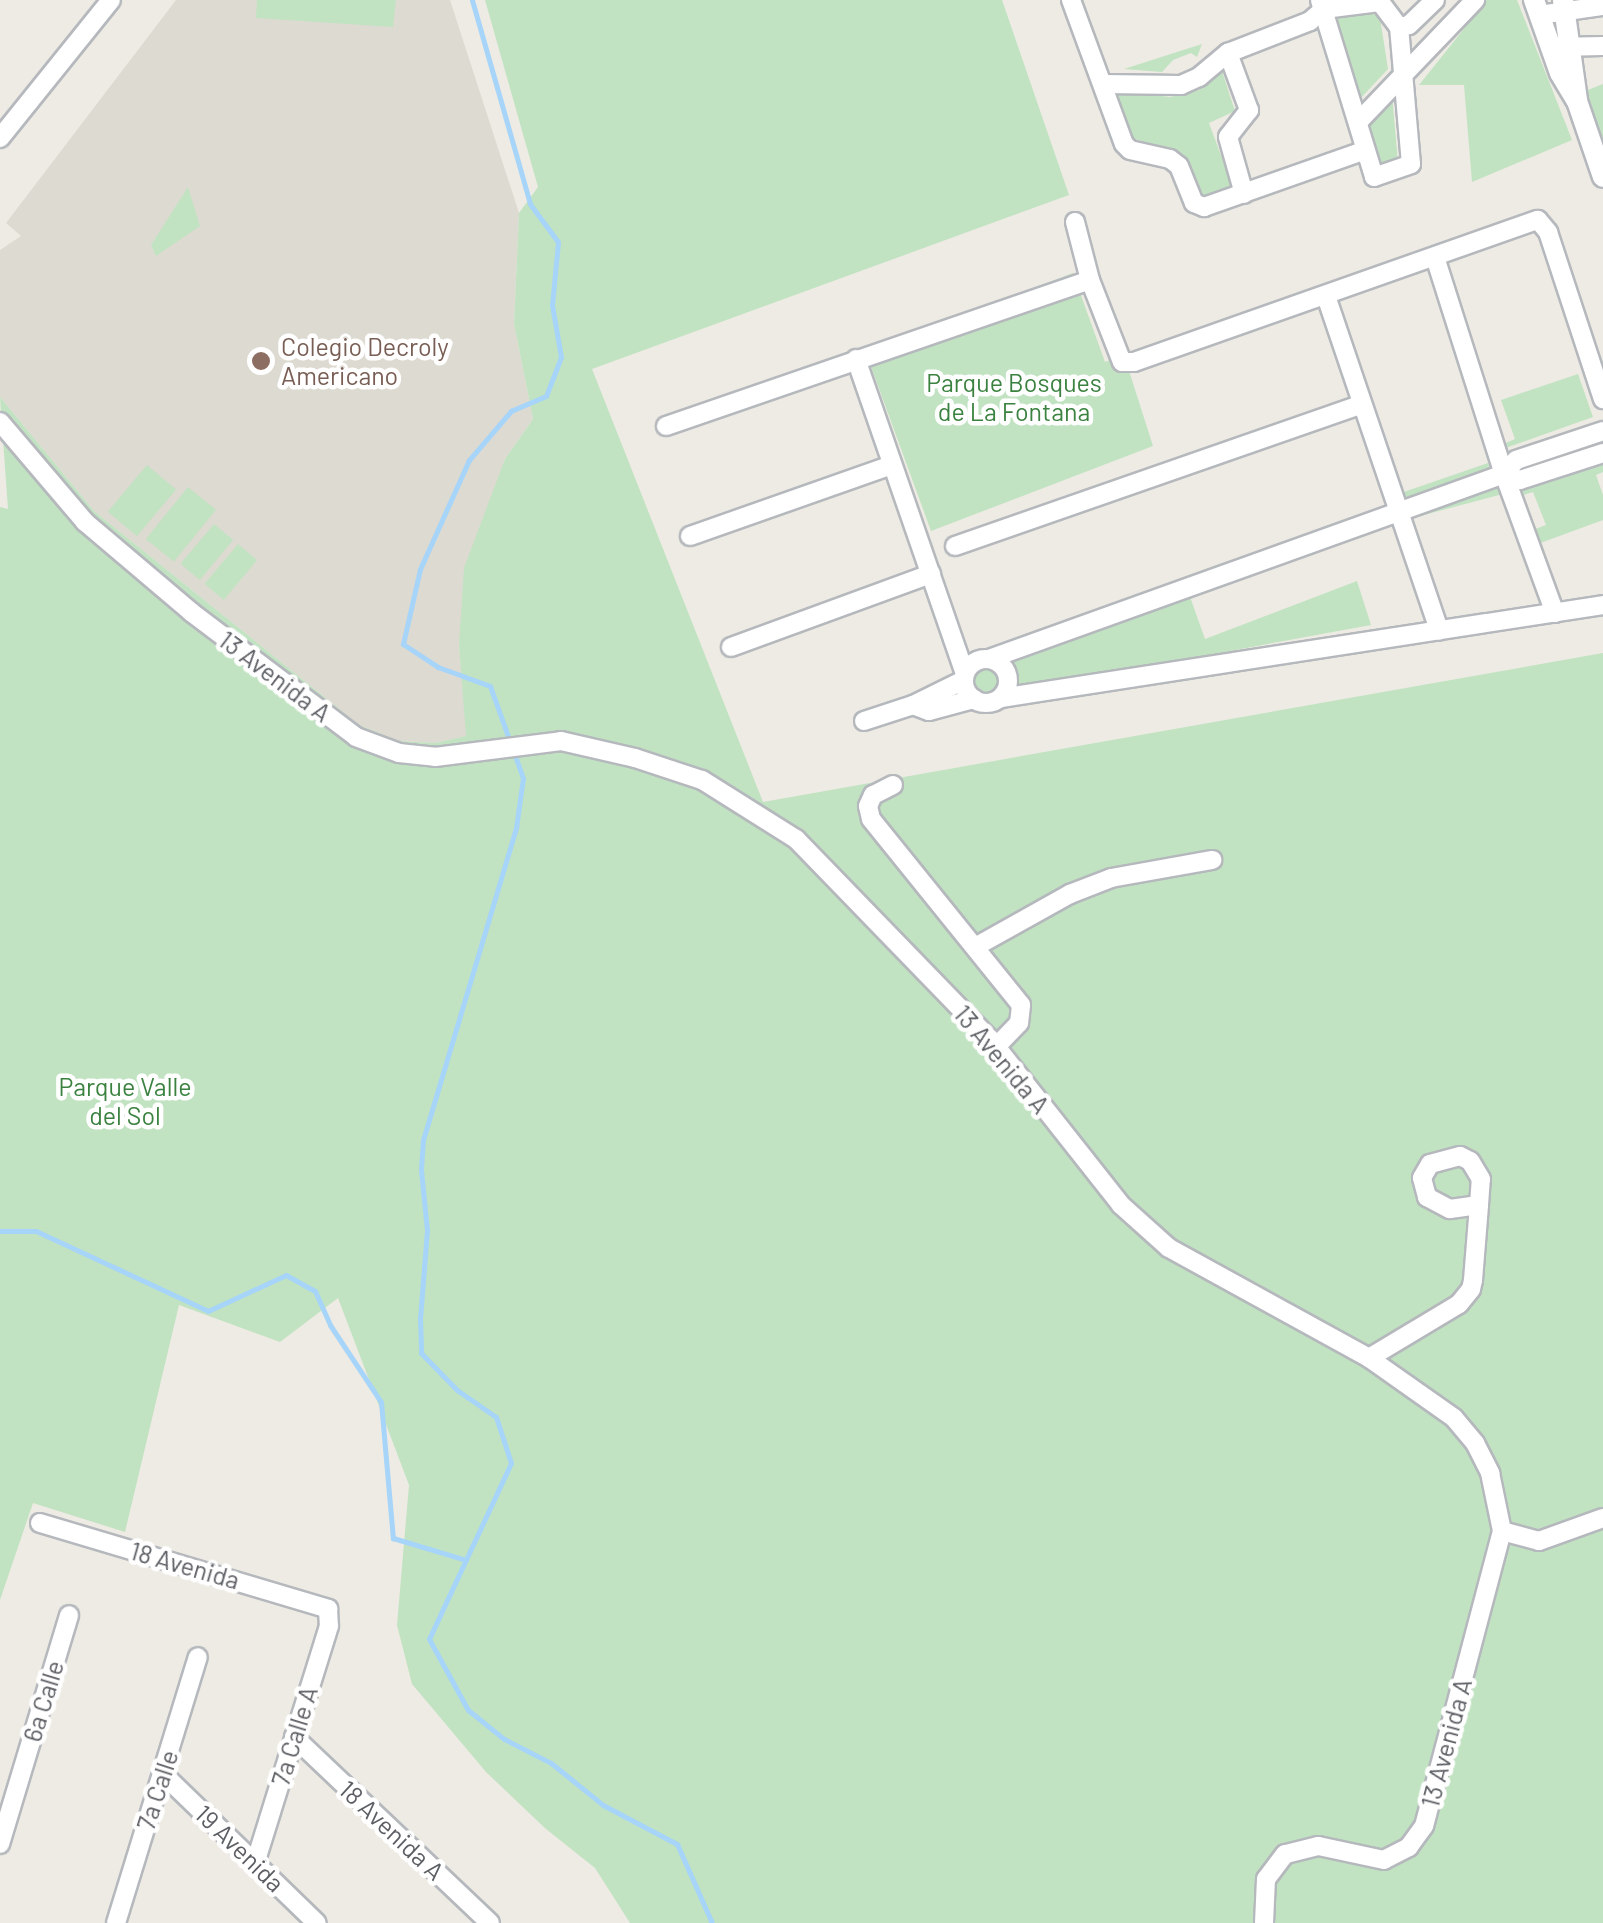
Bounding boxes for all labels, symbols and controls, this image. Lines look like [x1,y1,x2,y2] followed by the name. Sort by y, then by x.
[281,332,449,391] place label: Colegio Decroly Americano
[250,350,272,372] marker: Colegio Decroly Americano
[926,368,1102,427] park label: Parque Bosques de La Fontana
[213,624,337,728] street label: 13 Avenida A
[948,999,1056,1119] street label: 13 Avenida A
[59,1072,191,1131] park label: Parque Valle del Sol
[127,1535,243,1595] street label: 18 Avenida
[16,1657,70,1745] street label: 6a Calle
[1414,1675,1478,1811] street label: 13 Avenida A
[265,1683,323,1789] street label: 7a Calle A
[130,1746,184,1834] street label: 7a Calle
[333,1774,451,1886] street label: 18 Avenida A
[189,1798,291,1898] street label: 19 Avenida

